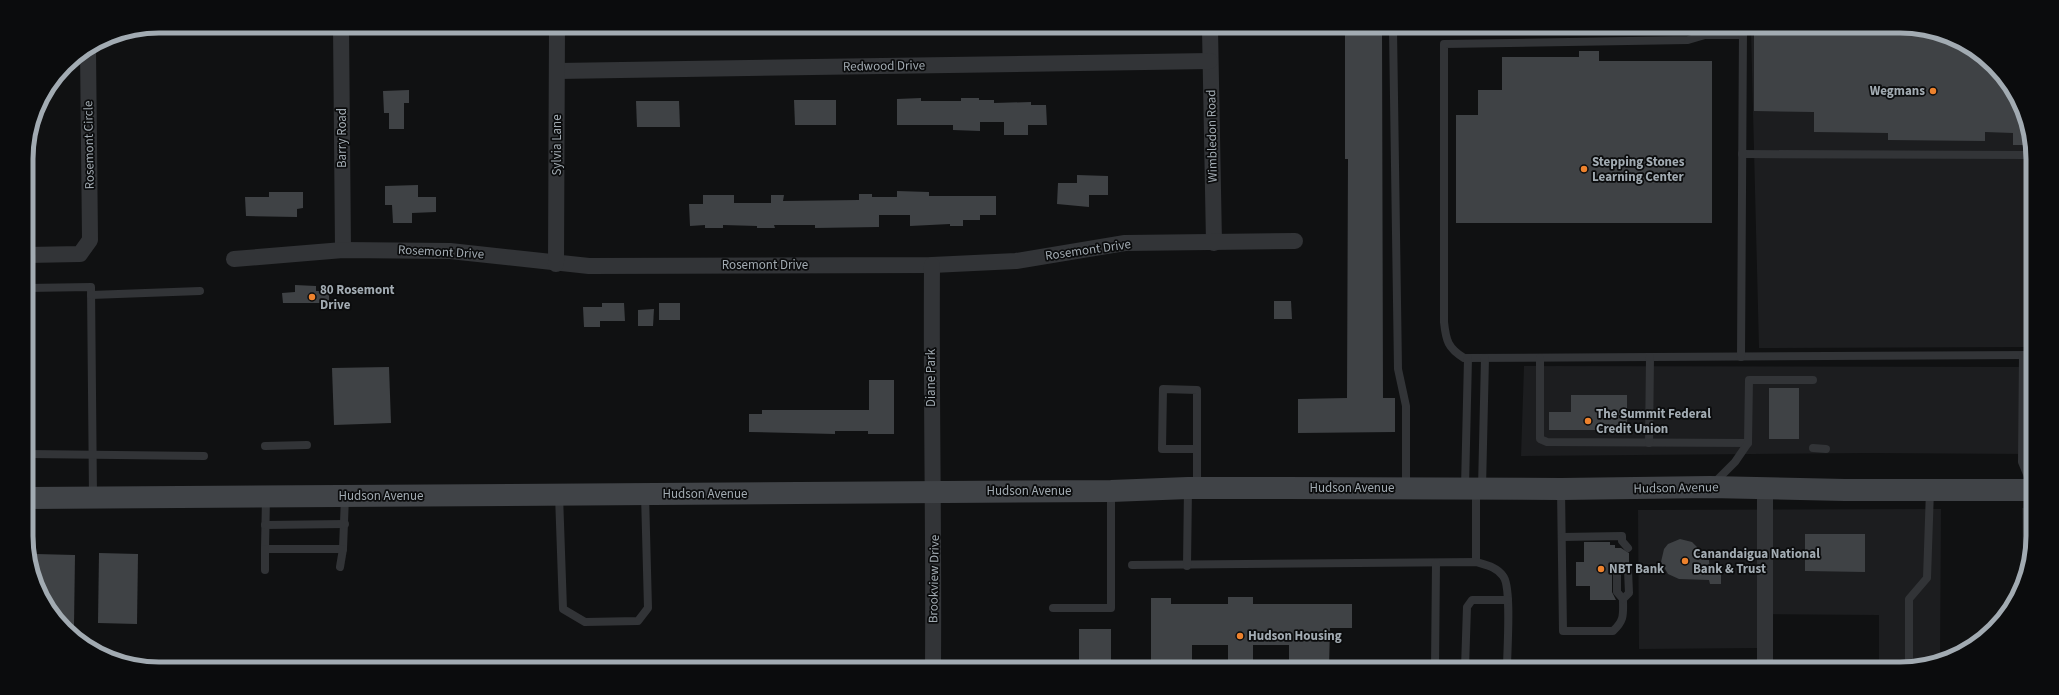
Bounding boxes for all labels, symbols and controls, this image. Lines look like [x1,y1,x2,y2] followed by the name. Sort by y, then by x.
[843,56,925,76] street label: Redwood Drive
[1870,82,1925,100] place label: Wegmans
[1928,86,1938,96] marker: Wegmans
[1202,89,1222,183] street label: Wimbledon Road
[79,100,99,190] street label: Rosemont Circle
[333,108,351,168] street label: Barry Road
[548,114,566,176] street label: Sylvia Lane
[1592,153,1685,186] place label: Stepping Stones Learning Center
[1579,164,1589,174] marker: Stepping Stones Learning Center
[1044,235,1132,265] street label: Rosemont Drive
[397,241,485,263] street label: Rosemont Drive
[722,256,808,274] street label: Rosemont Drive
[320,281,395,314] place label: 80 Rosemont Drive
[307,292,317,302] marker: 80 Rosemont Drive
[922,348,940,407] street label: Diane Park
[1596,405,1711,438] place label: The Summit Federal Credit Union
[1583,416,1593,426] marker: The Summit Federal Credit Union
[1633,478,1719,498] street label: Hudson Avenue
[1309,479,1395,497] street label: Hudson Avenue
[986,482,1072,500] street label: Hudson Avenue
[662,485,748,503] street label: Hudson Avenue
[338,487,424,505] street label: Hudson Avenue
[924,535,944,623] street label: Brookview Drive
[1693,545,1820,578] place label: Canandaigua National Bank & Trust
[1680,556,1690,566] marker: Canandaigua National Bank & Trust
[1609,560,1665,578] place label: NBT Bank
[1596,564,1606,574] marker: NBT Bank
[1248,627,1342,645] place label: Hudson Housing
[1235,631,1245,641] marker: Hudson Housing

